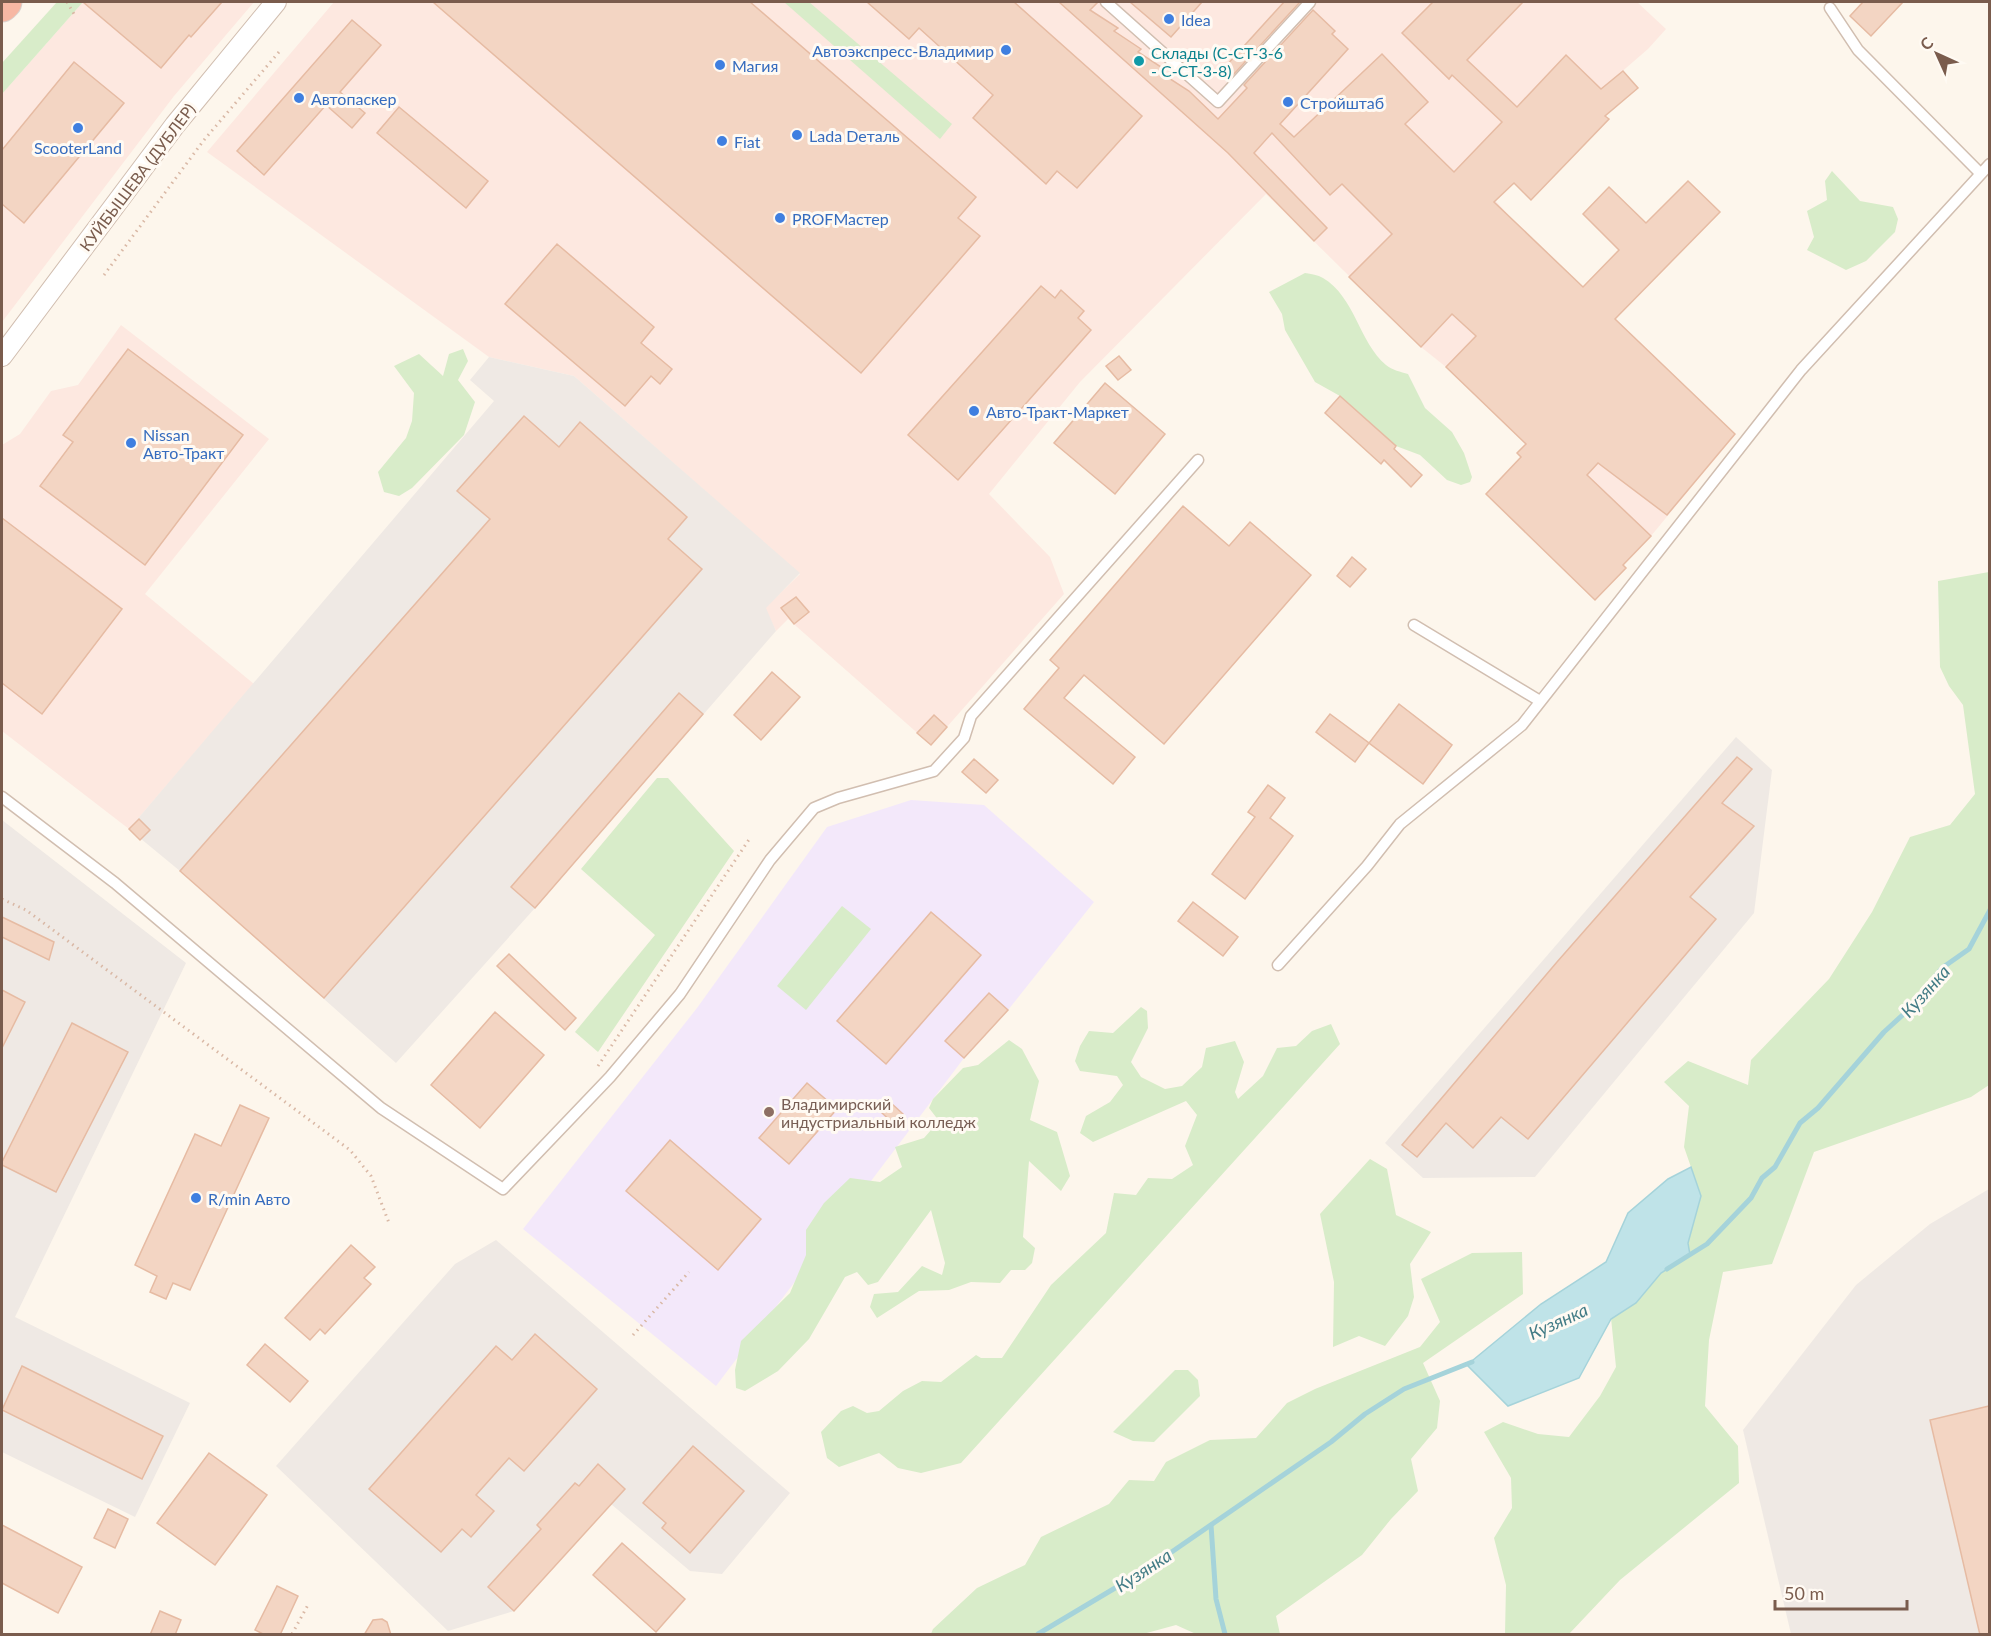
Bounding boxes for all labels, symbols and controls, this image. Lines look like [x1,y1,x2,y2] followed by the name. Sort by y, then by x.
[1181,10,1211,29] place label: Idea
[1162,12,1176,26] marker: Idea
[1907,24,1967,84] north arrow
[1916,32,1937,54] text: С
[812,41,994,60] place label: Автоэкспресс-Владимир
[999,43,1013,57] marker: Автоэкспресс-Владимир
[1151,43,1283,80] place label: Склады (С-СТ-3-6 - С-СТ-3-8)
[1132,54,1146,68] marker: Склады (С-СТ-3-6 - С-СТ-3-8)
[732,56,778,75] place label: Магия
[713,58,727,72] marker: Магия
[311,89,396,108] place label: Автопаскер
[292,91,306,105] marker: Автопаскер
[1300,93,1384,112] place label: Стройштаб
[1281,95,1295,109] marker: Стройштаб
[75,99,199,255] street label: КУЙБЫШЕВА (ДУБЛЕР)
[71,121,85,135] marker: ScooterLand
[809,126,900,145] place label: Lada Dеталь
[790,128,804,142] marker: Lada Dеталь
[734,132,761,151] place label: Fiat
[715,134,729,148] marker: Fiat
[34,138,122,157] place label: ScooterLand
[792,209,889,228] place label: PROFМастер
[773,211,787,225] marker: PROFМастер
[986,402,1129,421] place label: Авто-Тракт-Маркет
[967,404,981,418] marker: Авто-Тракт-Маркет
[143,425,224,462] place label: Nissan Авто-Тракт
[124,436,138,450] marker: Nissan Авто-Тракт
[1896,960,1954,1022] water label: Кузянка
[781,1094,976,1131] place label: Владимирский индустриальный колледж
[762,1105,776,1119] marker: Владимирский индустриальный колледж
[208,1189,290,1208] place label: R/min Авто
[189,1191,203,1205] marker: R/min Авто
[1525,1298,1591,1344] water label: Кузянка
[1111,1544,1175,1596] water label: Кузянка
[1775,1573,1907,1611] scale bar
[1784,1582,1824,1604] text: 50 m

